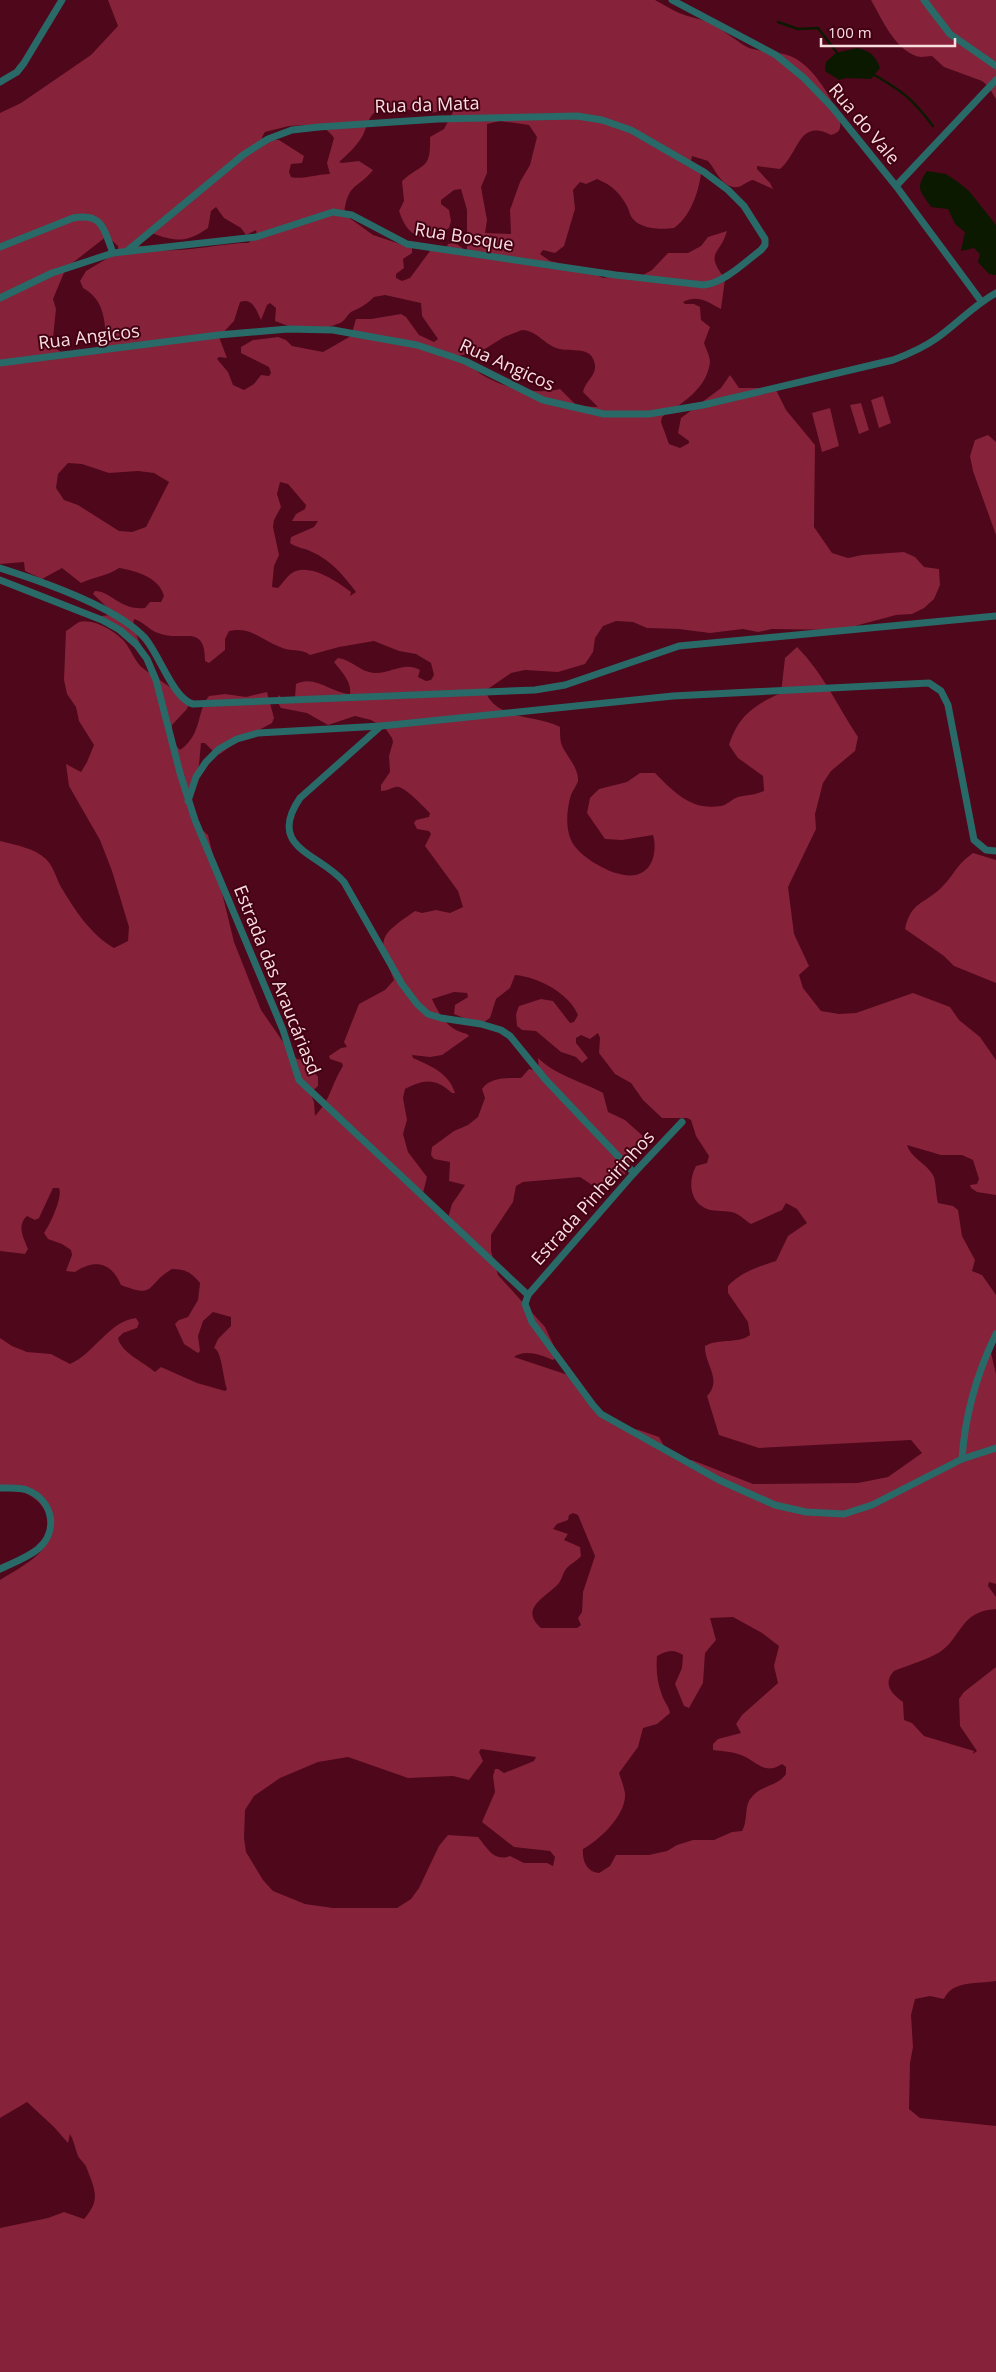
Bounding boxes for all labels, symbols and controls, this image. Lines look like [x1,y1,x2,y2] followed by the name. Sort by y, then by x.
[821,15,955,47] scale bar
[828,22,872,42] text: 100 m
[824,78,906,169] street label: Rua do Vale
[374,90,480,118] street label: Rua da Mata
[413,216,515,256] street label: Rua Bosque
[37,318,141,354] street label: Rua Angicos
[456,332,559,396] street label: Rua Angicos
[229,881,327,1078] street label: Estrada das Araucáriasd
[525,1125,659,1270] street label: Estrada Pinheirinhos

